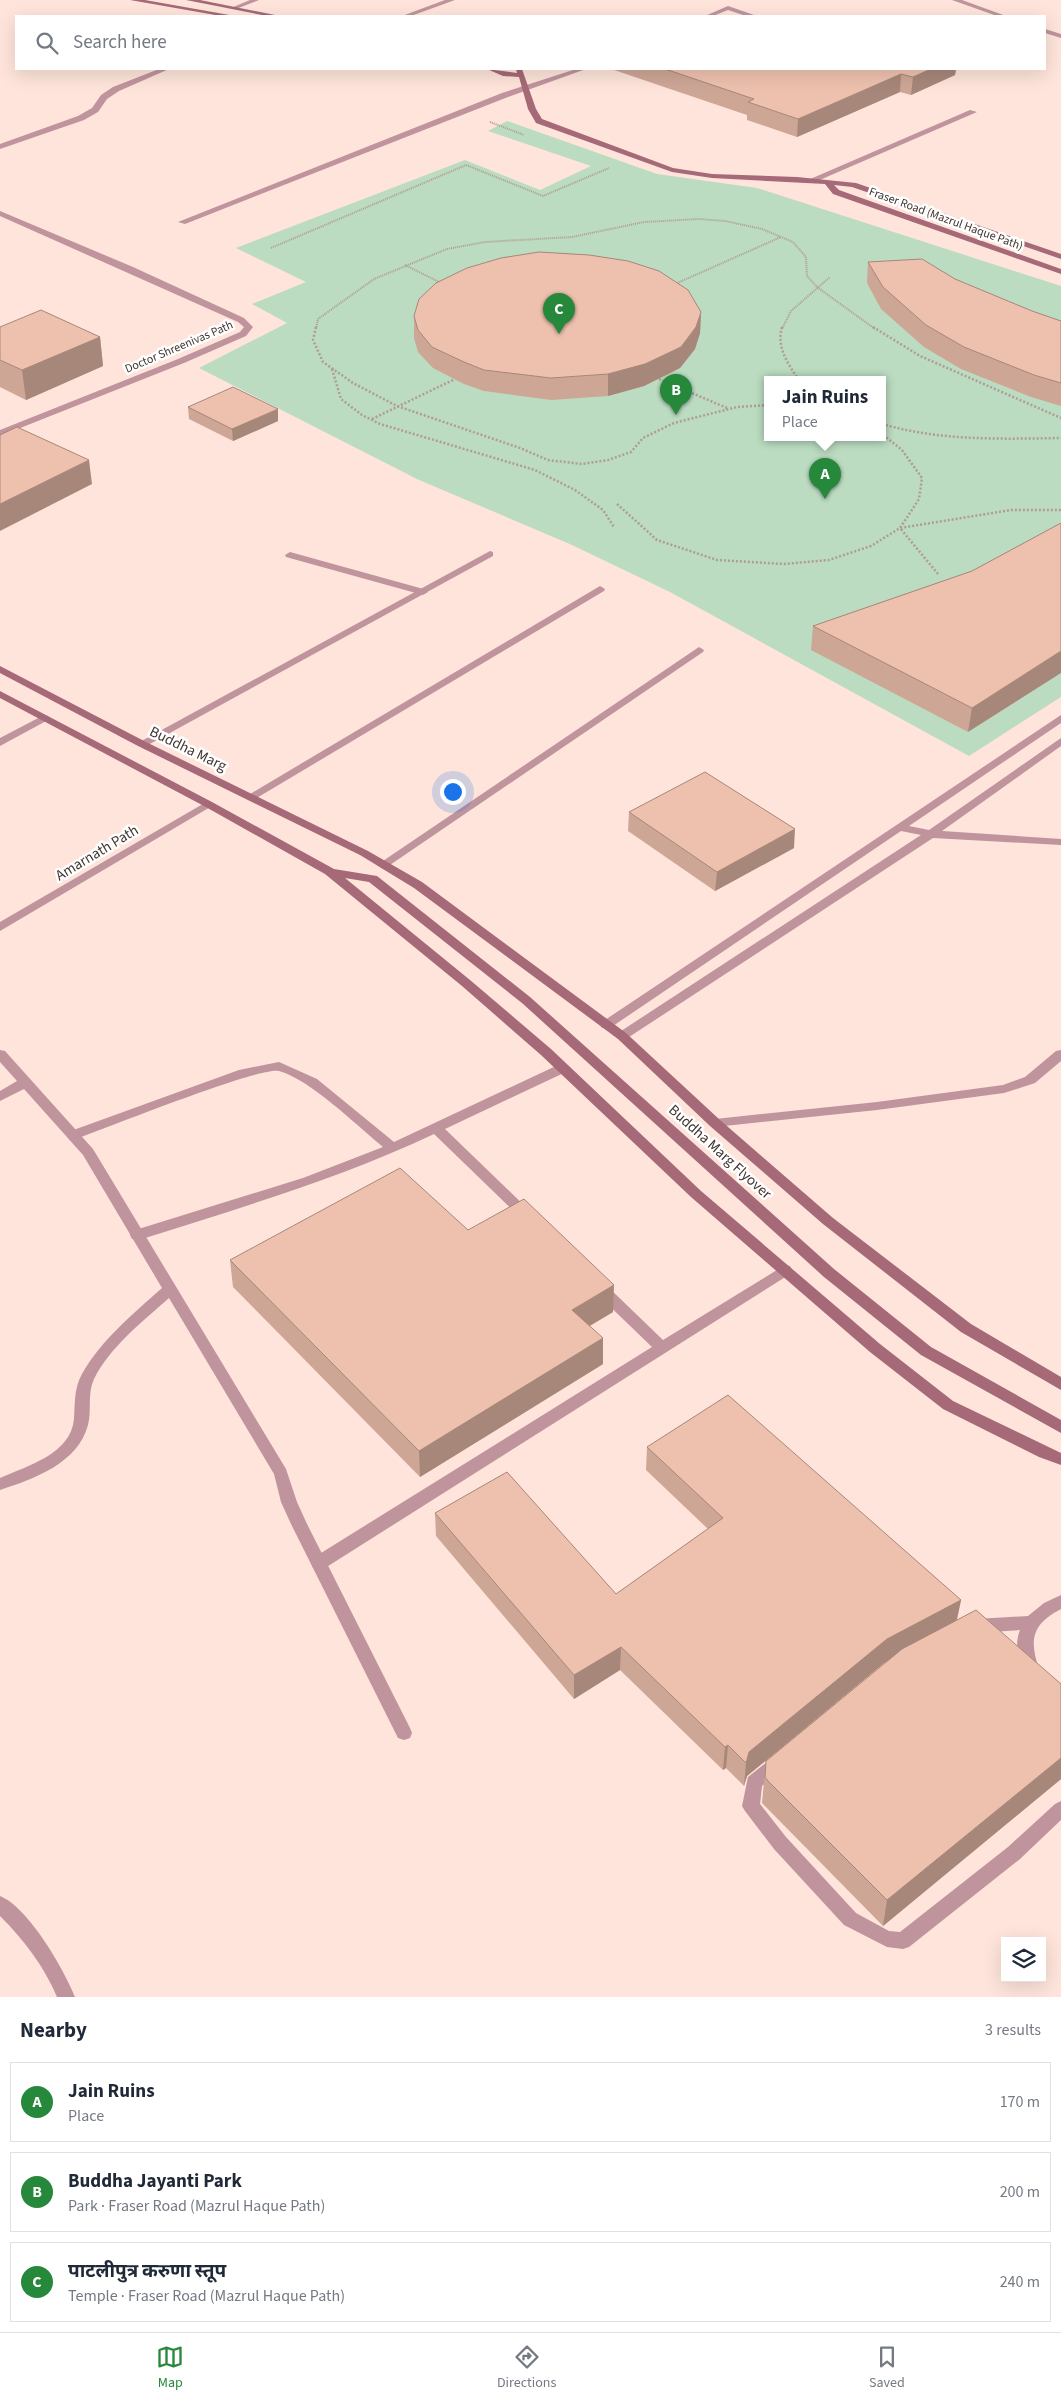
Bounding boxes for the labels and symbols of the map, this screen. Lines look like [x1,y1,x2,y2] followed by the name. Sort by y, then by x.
[867,183,1025,255] street label: Fraser Road (Mazrul Haque Path)
[543,293,575,334] pin: C
[122,316,236,378] street label: Doctor Shreenivas Path
[660,374,692,415] pin: B
[809,458,841,499] pin: A
[146,721,230,777] street label: Buddha Marg
[440,779,466,805] your location
[51,820,143,886] street label: Amarnath Path
[664,1100,777,1205] street label: Buddha Marg Flyover

